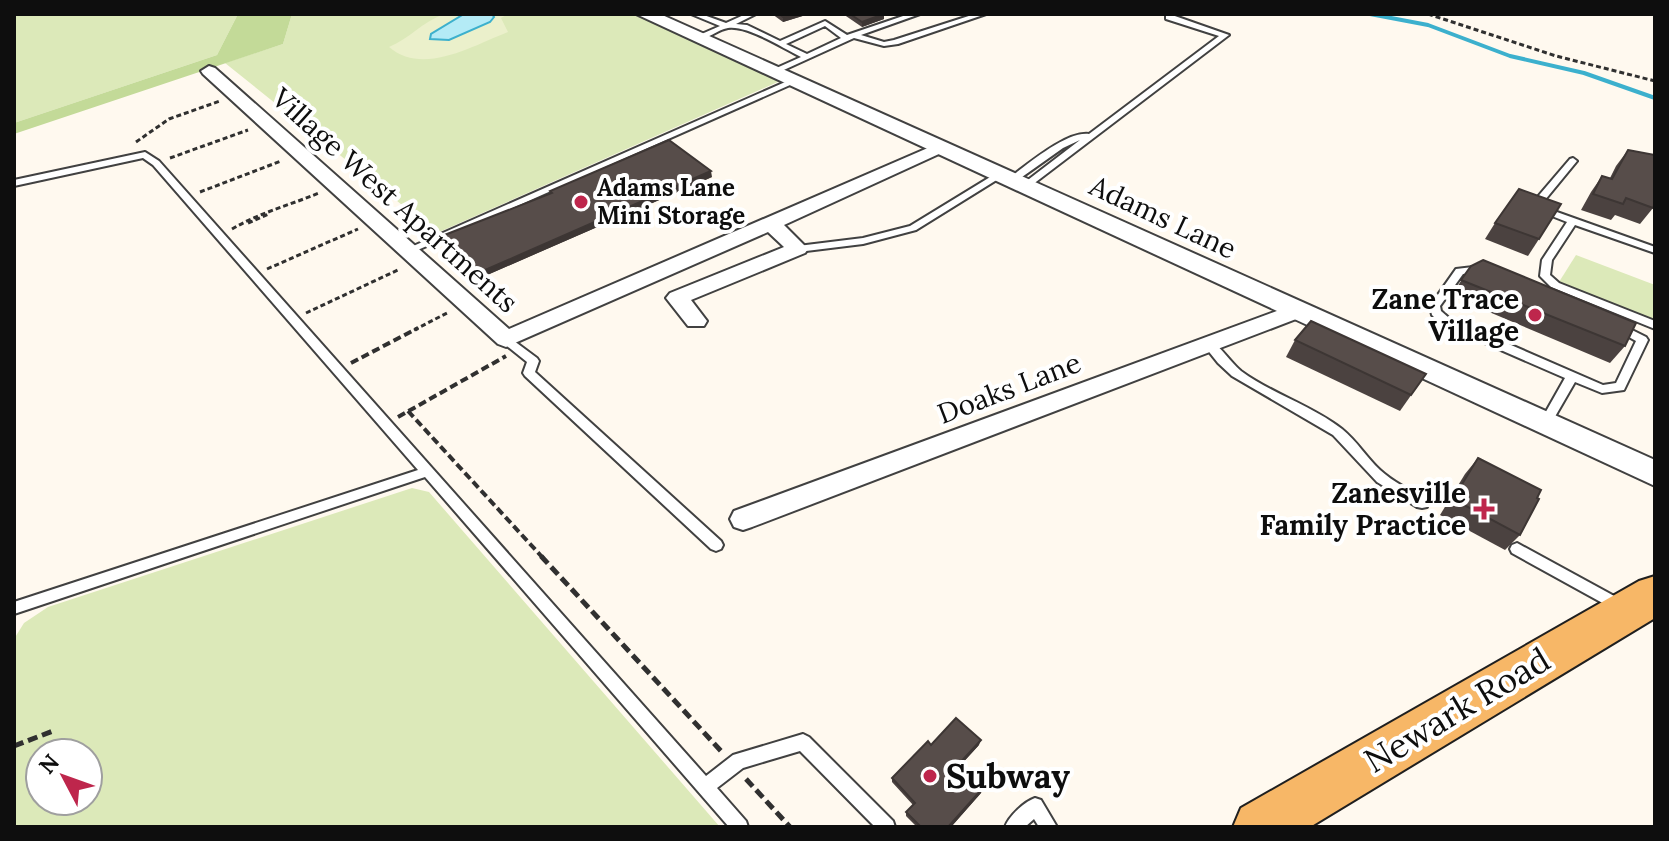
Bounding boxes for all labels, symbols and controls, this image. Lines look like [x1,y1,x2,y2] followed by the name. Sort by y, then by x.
[264,79,526,320] street label: Village West Apartments
[1083,167,1242,267] street label: Adams Lane
[597,172,745,231] place label: Adams Lane Mini Storage
[572,193,590,211] marker: Adams Lane Mini Storage
[1371,281,1519,349] place label: Zane Trace Village
[1526,306,1544,324] marker: Zane Trace Village
[932,344,1086,432] street label: Doaks Lane
[1260,475,1466,543] place label: Zanesville Family Practice
[1473,498,1495,520] marker: Zanesville Family Practice
[1356,637,1557,782] street label: Newark Road
[24,737,104,817] north arrow
[33,748,65,779] text: N
[946,754,1070,798] place label: Subway
[921,767,939,785] marker: Subway

